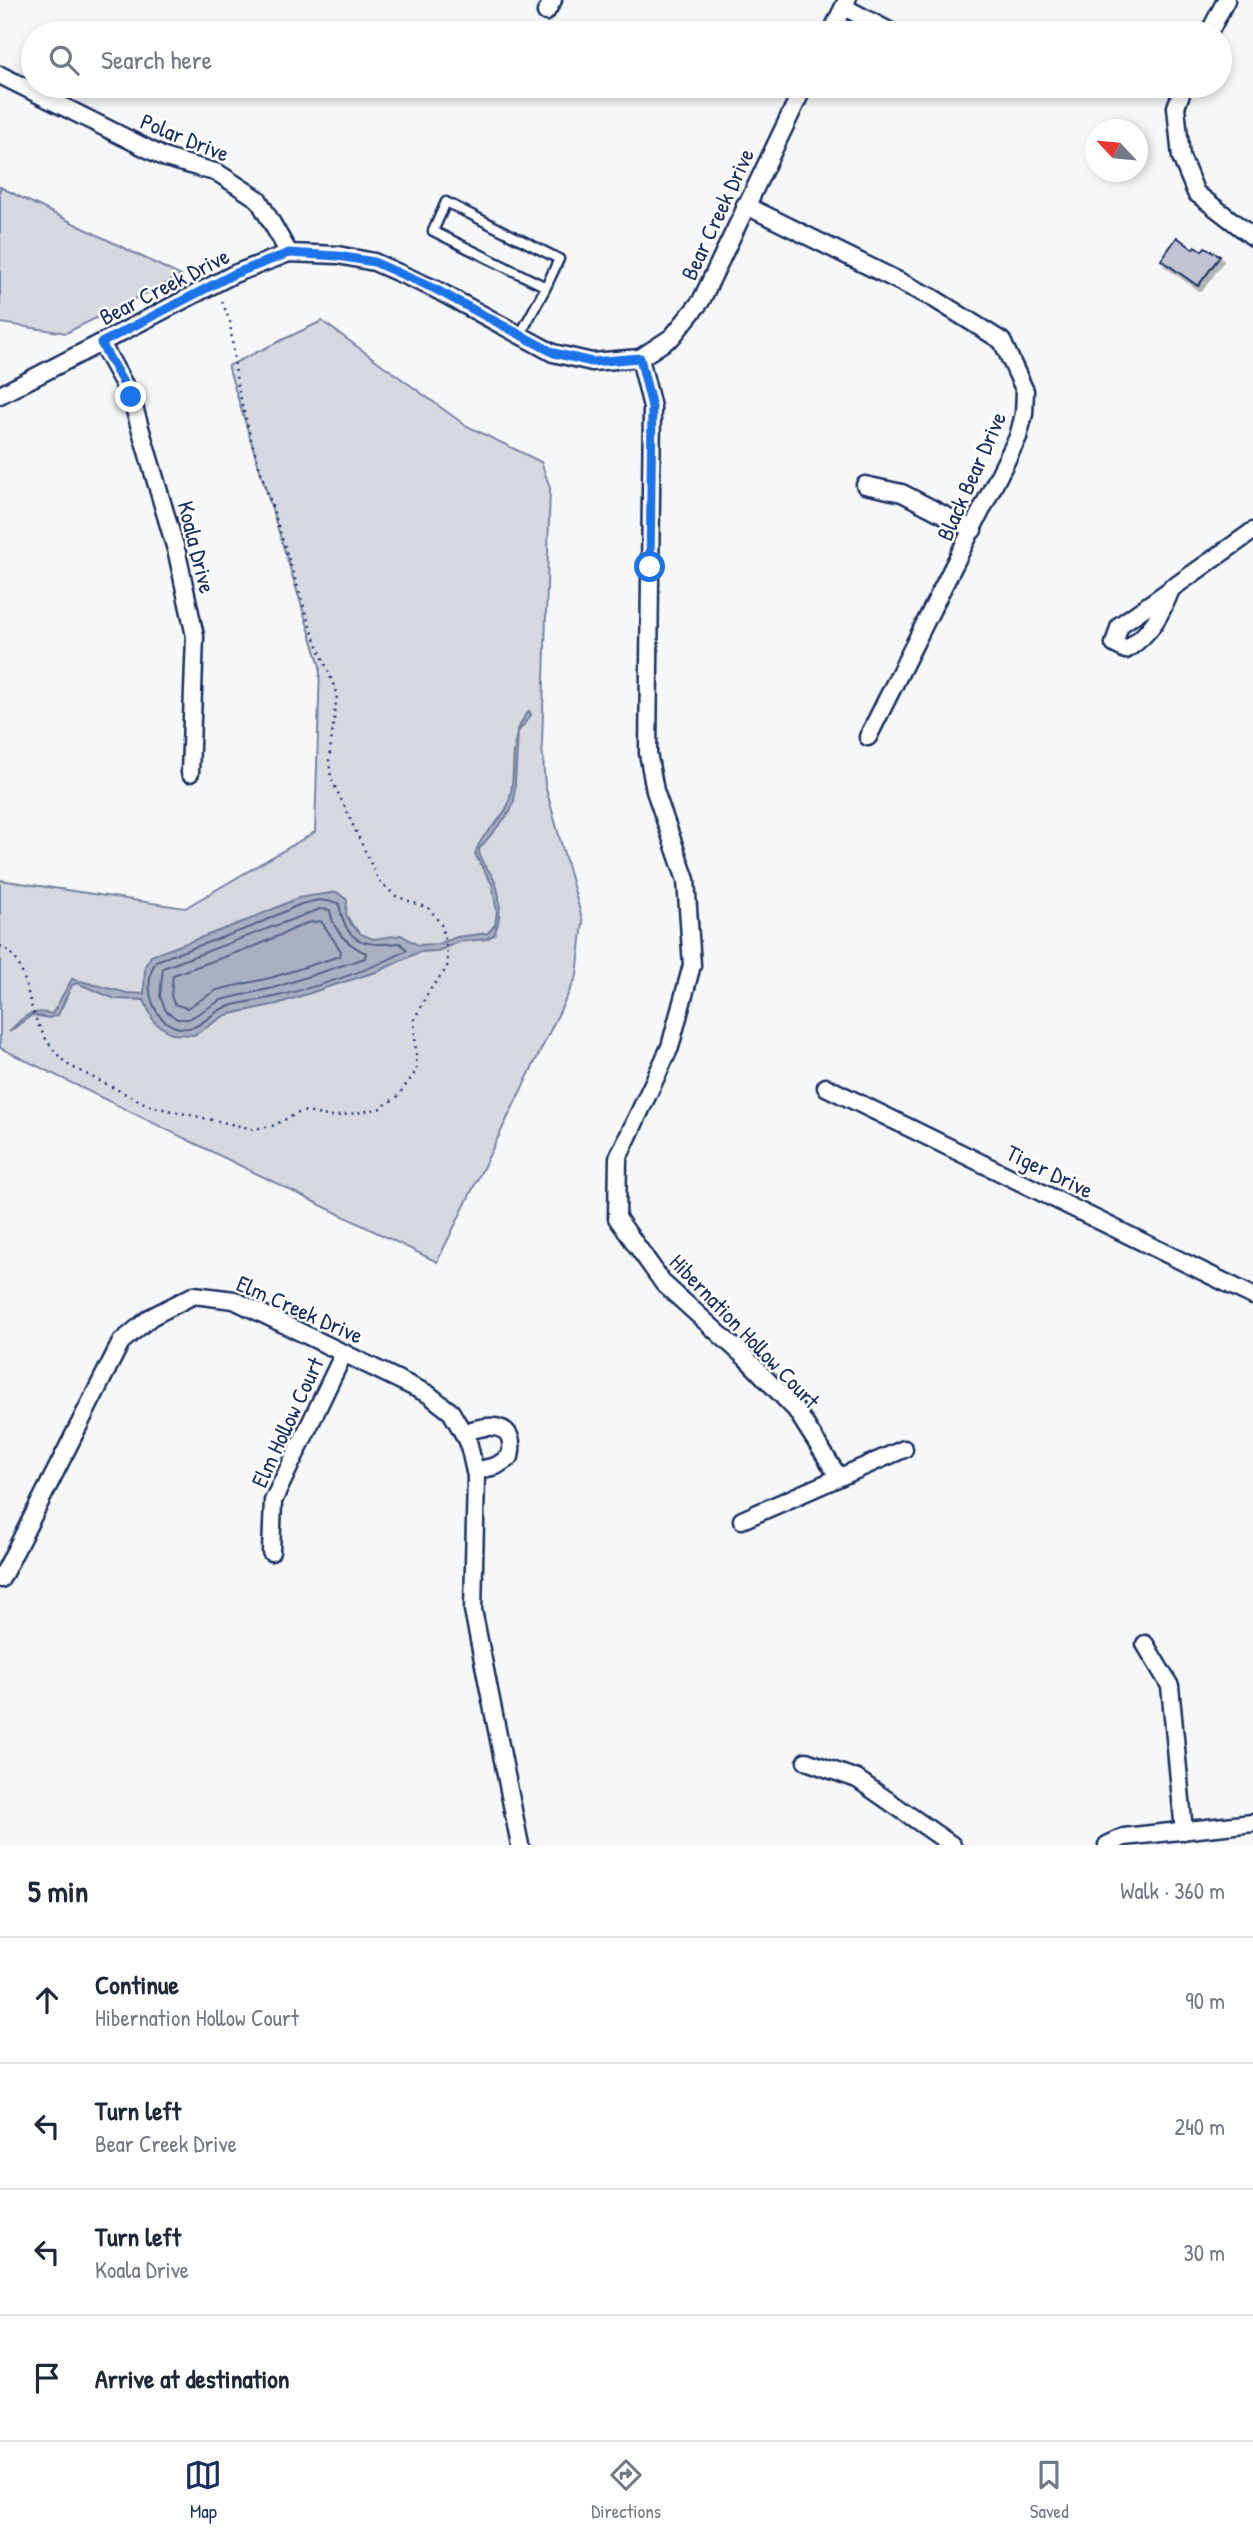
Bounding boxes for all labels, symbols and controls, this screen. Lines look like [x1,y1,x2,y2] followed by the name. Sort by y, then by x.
[21,21,1232,98] search box
[45,41,83,79] icon: search
[101,42,212,77] text: Search here
[136,105,234,169] street label: Polar Drive
[1085,119,1148,182] north arrow
[673,143,761,285] street label: Bear Creek Drive
[94,240,234,332] street label: Bear Creek Drive
[115,381,146,412] route end
[929,407,1013,545] street label: Black Bear Drive
[171,498,223,596] street label: Koala Drive
[634,551,665,582] route start
[1002,1137,1098,1205] street label: Tiger Drive
[663,1247,828,1416] street label: Hibernation Hollow Court
[232,1267,368,1351] street label: Elm Creek Drive
[243,1351,331,1492] street label: Elm Hollow Court
[28,1871,88,1911] text: 5 min
[1120,1875,1225,1906] text: Walk · 360 m
[95,1967,179,2002] text: Continue
[28,1981,66,2019] icon: ahead
[1185,1985,1225,2016] text: 90 m
[95,2002,299,2033] text: Hibernation Hollow Court
[95,2093,181,2128] text: Turn left
[28,2107,66,2145] icon: left
[1174,2111,1225,2142] text: 240 m
[95,2128,237,2159] text: Bear Creek Drive
[95,2219,181,2254] text: Turn left
[28,2233,66,2271] icon: left
[1183,2237,1225,2268] text: 30 m
[95,2254,189,2285] text: Koala Drive
[28,2359,66,2397] icon: arrive
[95,2361,290,2396] text: Arrive at destination
[184,2456,222,2524] tab: Map
[591,2456,661,2524] tab: Directions
[1030,2456,1069,2524] tab: Saved

